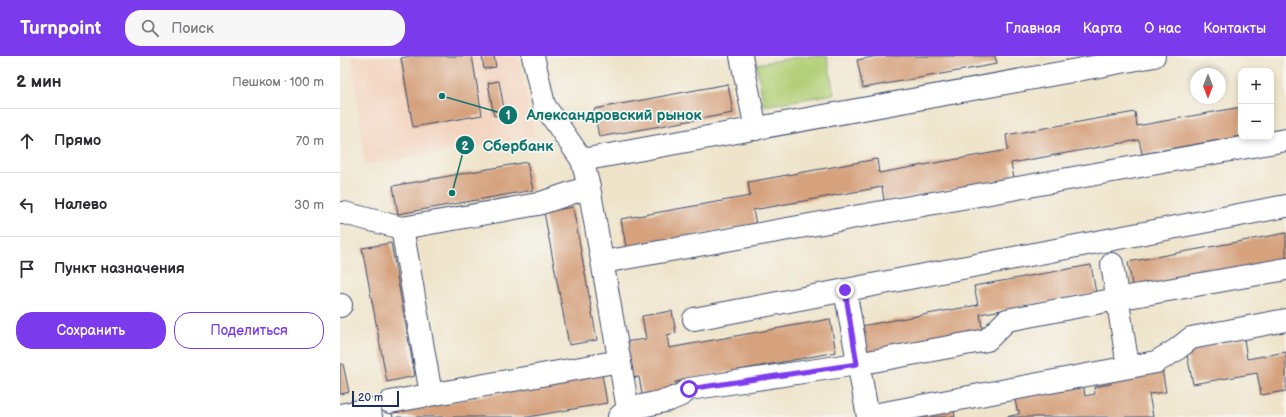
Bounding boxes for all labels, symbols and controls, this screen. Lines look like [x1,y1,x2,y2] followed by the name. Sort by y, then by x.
[125,10,405,46] search box
[20,17,101,40] text: Turnpoint
[139,17,161,39] icon: search
[171,19,214,38] text: Поиск
[1006,20,1061,37] text: Главная
[1083,20,1122,37] text: Карта
[1144,20,1181,37] text: О нас
[1203,20,1266,37] text: Контакты
[1190,68,1226,104] north arrow
[1238,68,1274,140] map controls
[1238,68,1274,104] button: +
[16,72,62,92] text: 2 мин
[232,74,324,90] text: Пешком · 100 m
[498,102,709,129] callout: Александровский рынок
[1238,104,1274,140] button: −
[525,106,702,125] text: Александровский рынок
[505,108,511,123] text: 1
[16,130,38,152] icon: ahead
[54,131,101,150] text: Прямо
[455,132,561,159] callout: Сбербанк
[296,133,324,149] text: 70 m
[483,137,554,156] text: Сбербанк
[461,139,469,154] text: 2
[16,194,38,216] icon: left
[54,195,107,214] text: Налево
[294,197,324,213] text: 30 m
[16,258,38,280] icon: arrive
[54,259,185,278] text: Пункт назначения
[836,281,854,299] route end
[16,312,166,349] button: Сохранить
[174,312,324,349] button: Поделиться
[680,380,698,398] route start
[352,389,399,408] scale bar
[358,391,383,404] text: 20 m

